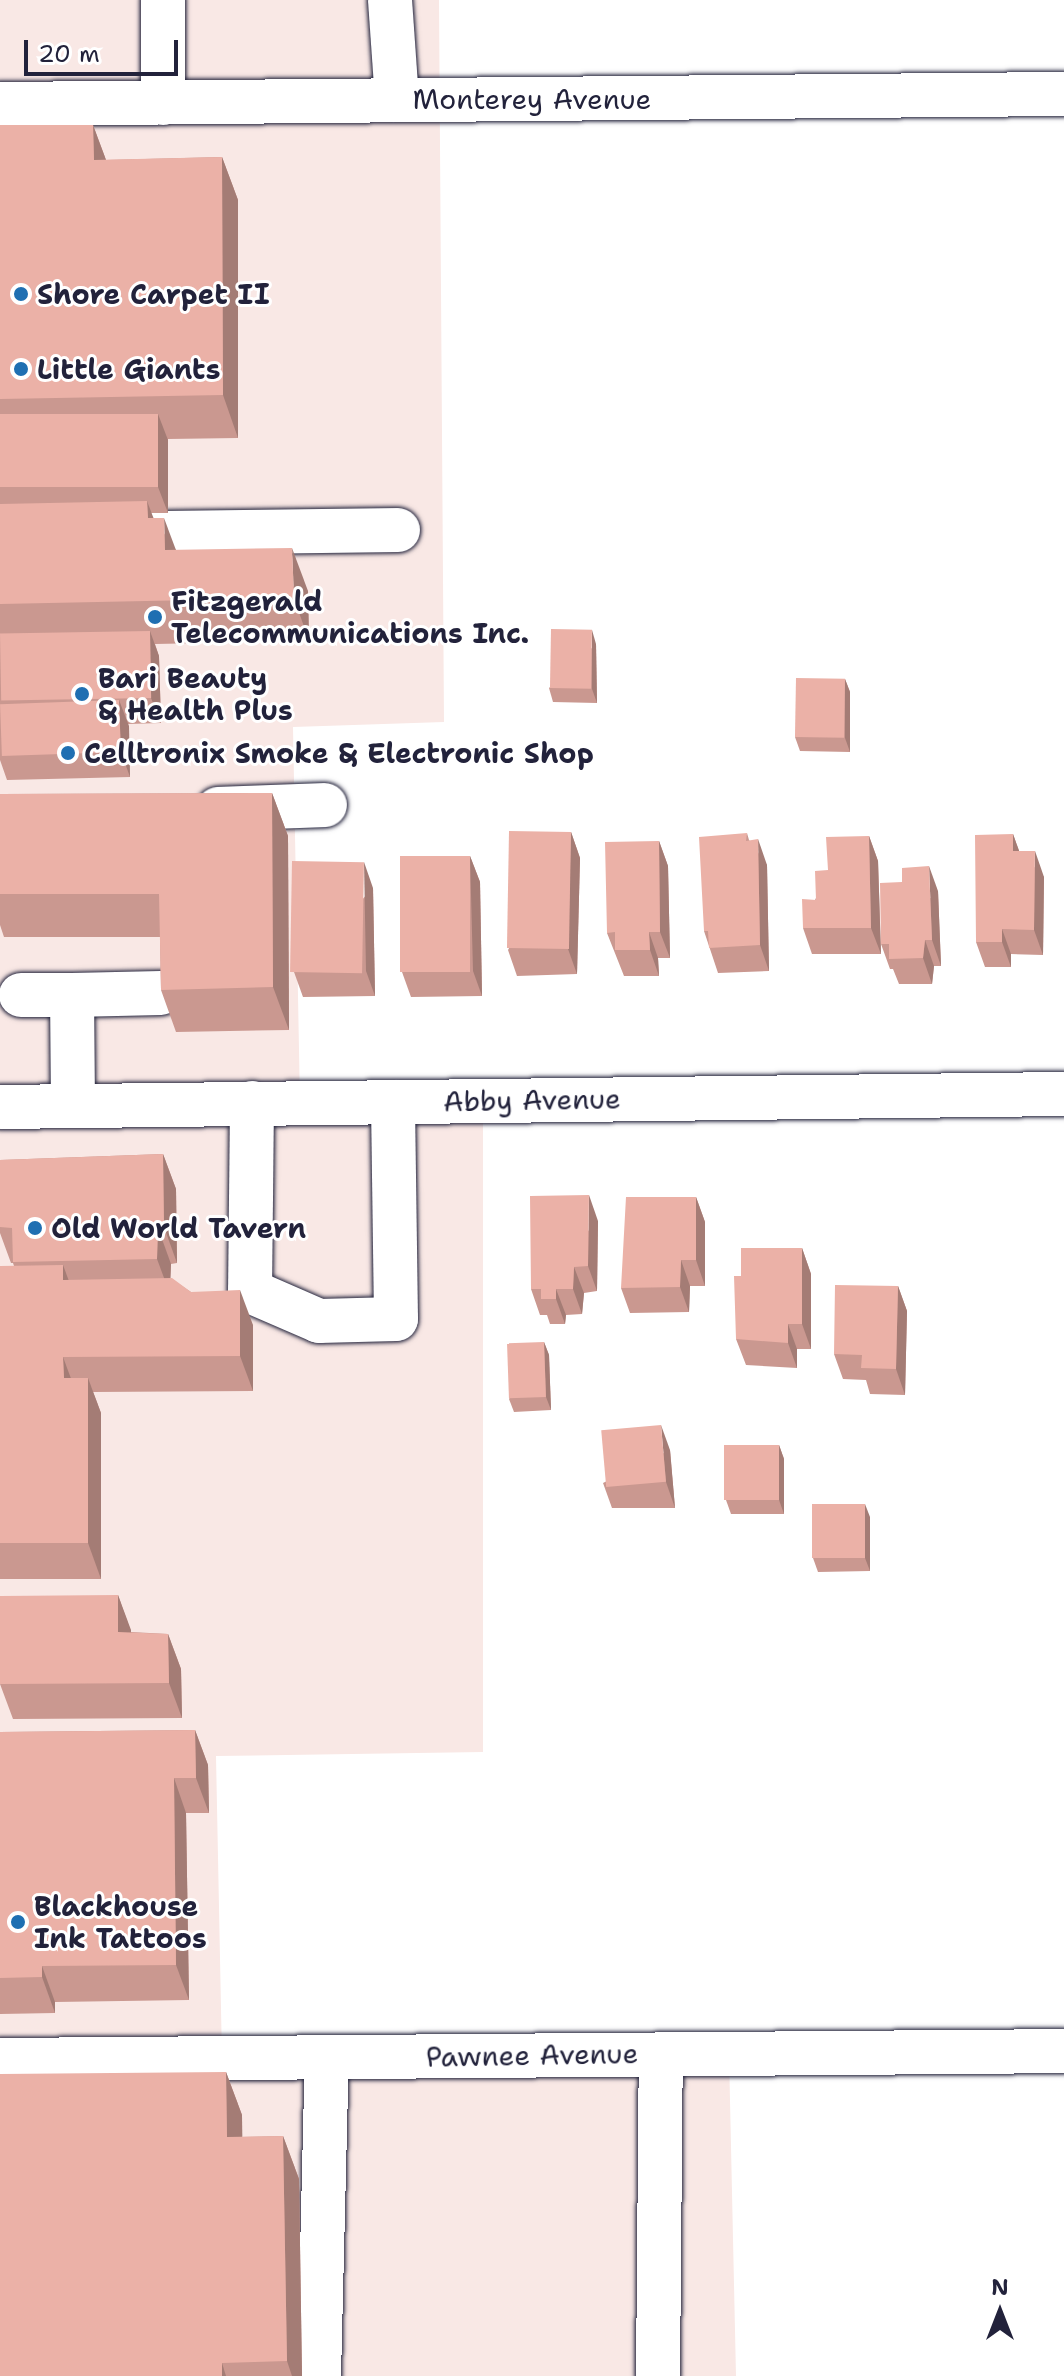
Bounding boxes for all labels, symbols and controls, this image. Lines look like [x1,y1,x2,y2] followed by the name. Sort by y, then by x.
[28,24,182,74] scale bar
[38,38,100,70] text: 20 m
[413,82,651,116] street label: Monterey Avenue
[37,277,270,311] place label: Shore Carpet II
[12,285,30,303] marker: Shore Carpet II
[37,352,221,386] place label: Little Giants
[12,360,30,378] marker: Little Giants
[171,584,529,650] place label: Fitzgerald Telecommunications Inc.
[146,608,164,626] marker: Fitzgerald Telecommunications Inc.
[98,661,293,727] place label: Bari Beauty & Health Plus
[73,685,91,703] marker: Bari Beauty & Health Plus
[84,736,594,770] place label: Celltronix Smoke & Electronic Shop
[59,744,77,762] marker: Celltronix Smoke & Electronic Shop
[443,1082,621,1118] street label: Abby Avenue
[51,1211,306,1245] place label: Old World Tavern
[26,1219,44,1237] marker: Old World Tavern
[34,1889,207,1955] place label: Blackhouse Ink Tattoos
[9,1913,27,1931] marker: Blackhouse Ink Tattoos
[425,2036,639,2074] street label: Pawnee Avenue
[960,2272,1040,2352] north arrow
[991,2273,1009,2302] text: N

